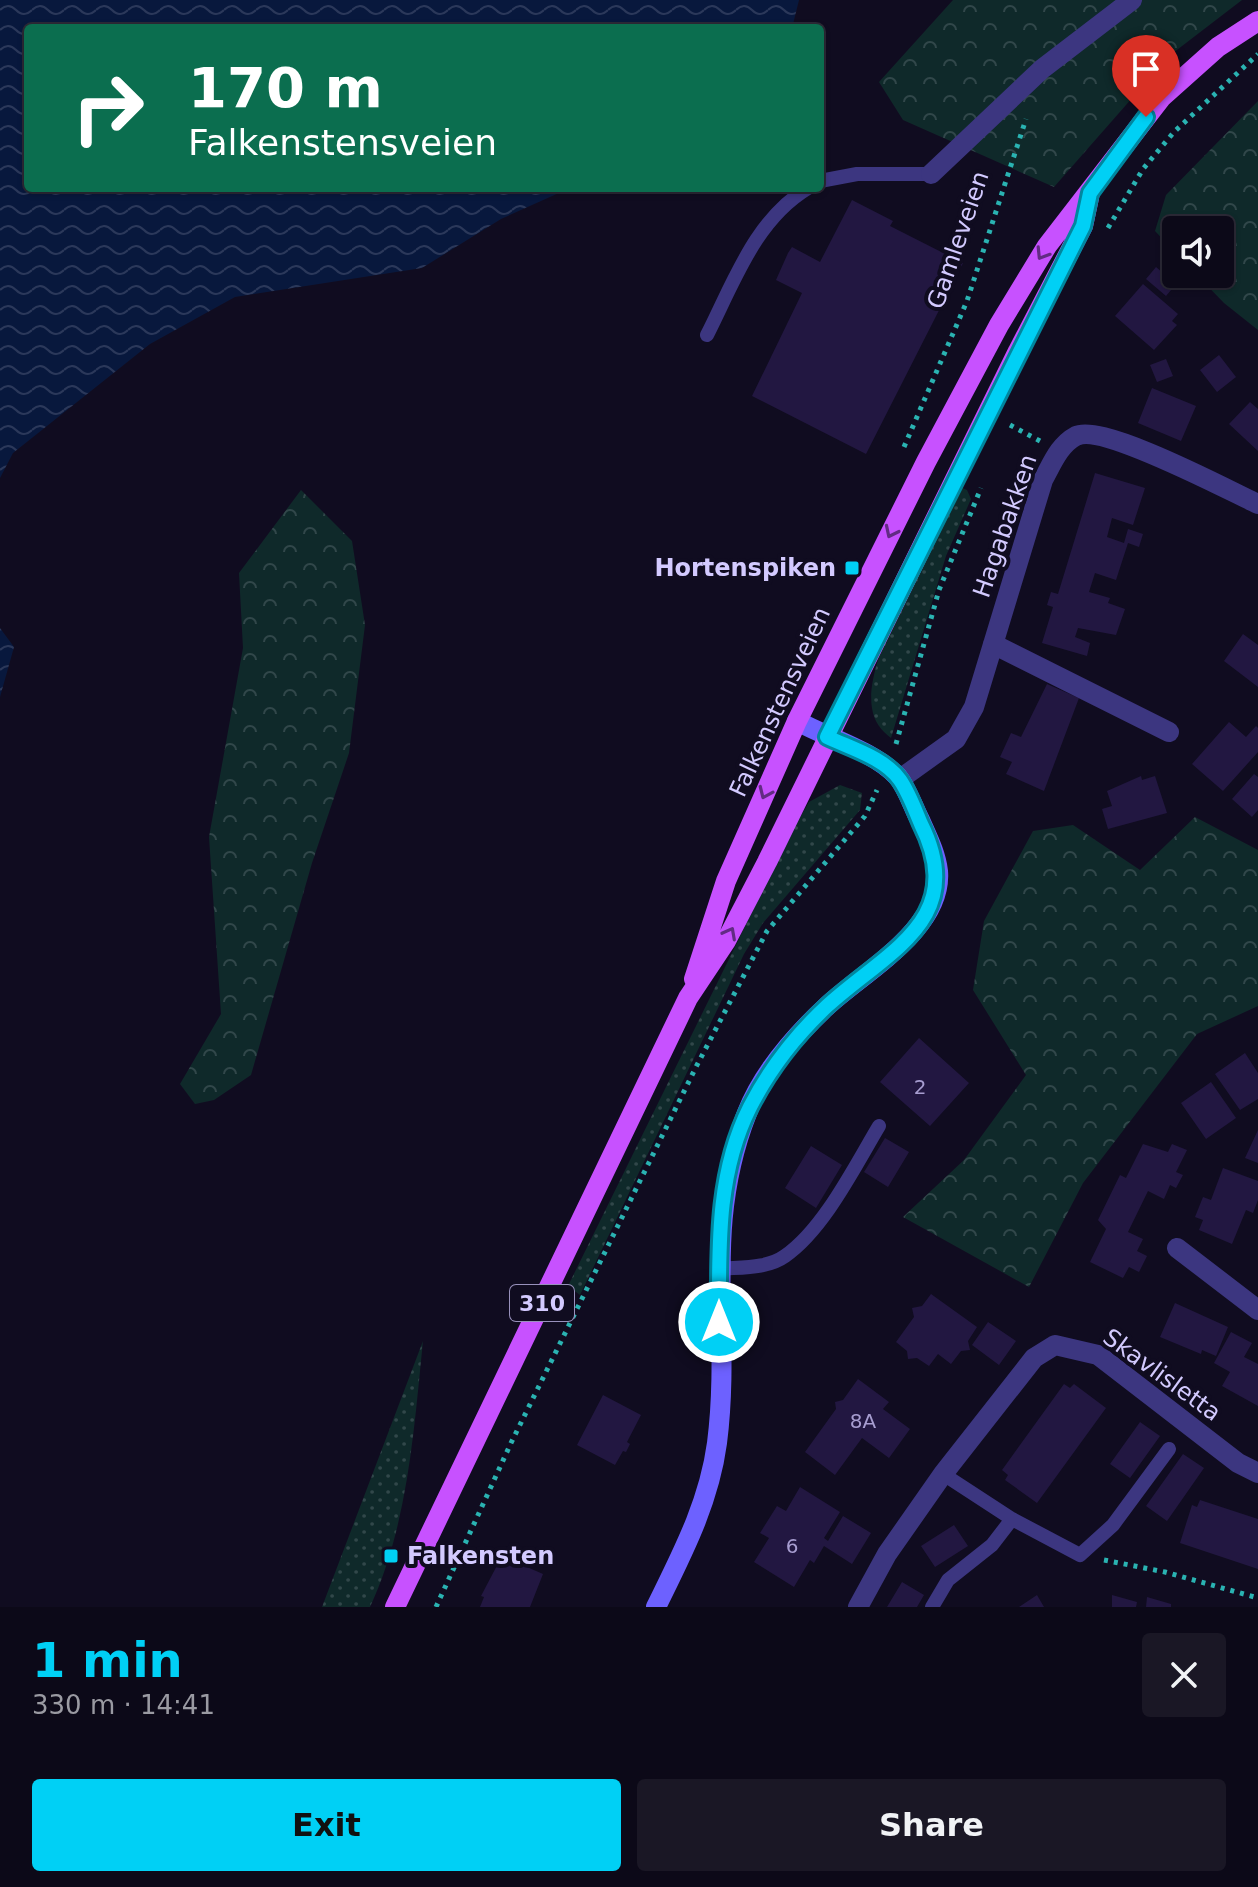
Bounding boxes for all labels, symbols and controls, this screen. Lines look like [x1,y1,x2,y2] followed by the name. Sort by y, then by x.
[1112,35,1180,117] pin
[1124,47,1168,91] icon: arrive
[188,55,383,120] text: 170 m
[56,56,160,160] icon: right
[188,122,497,163] text: Falkenstensveien
[921,167,995,313] street label: Gamleveien
[1162,216,1234,288] map controls
[1162,216,1234,288] button: sound
[1037,246,1052,260] one-way arrow
[967,451,1043,601] street label: Hagabakken
[886,524,901,539] one-way arrow
[654,554,836,582] place label: Hortenspiken
[843,559,861,577] marker: Hortenspiken
[724,603,836,801] street label: Falkenstensveien
[759,784,775,799] one-way arrow
[721,927,736,941] one-way arrow
[914,1075,926,1099] house number: 2
[677,1280,761,1364] position arrow
[510,1285,574,1321] road number: 310
[1098,1323,1226,1427] street label: Skavlisletta
[850,1409,877,1433] house number: 8A
[786,1534,798,1558] house number: 6
[407,1542,554,1570] place label: Falkensten
[382,1547,400,1565] marker: Falkensten
[32,1632,183,1688] text: 1 min
[1142,1633,1226,1717] button: close
[32,1690,215,1720] text: 330 m · 14:41
[32,1779,621,1871] button: Exit
[637,1779,1226,1871] button: Share

